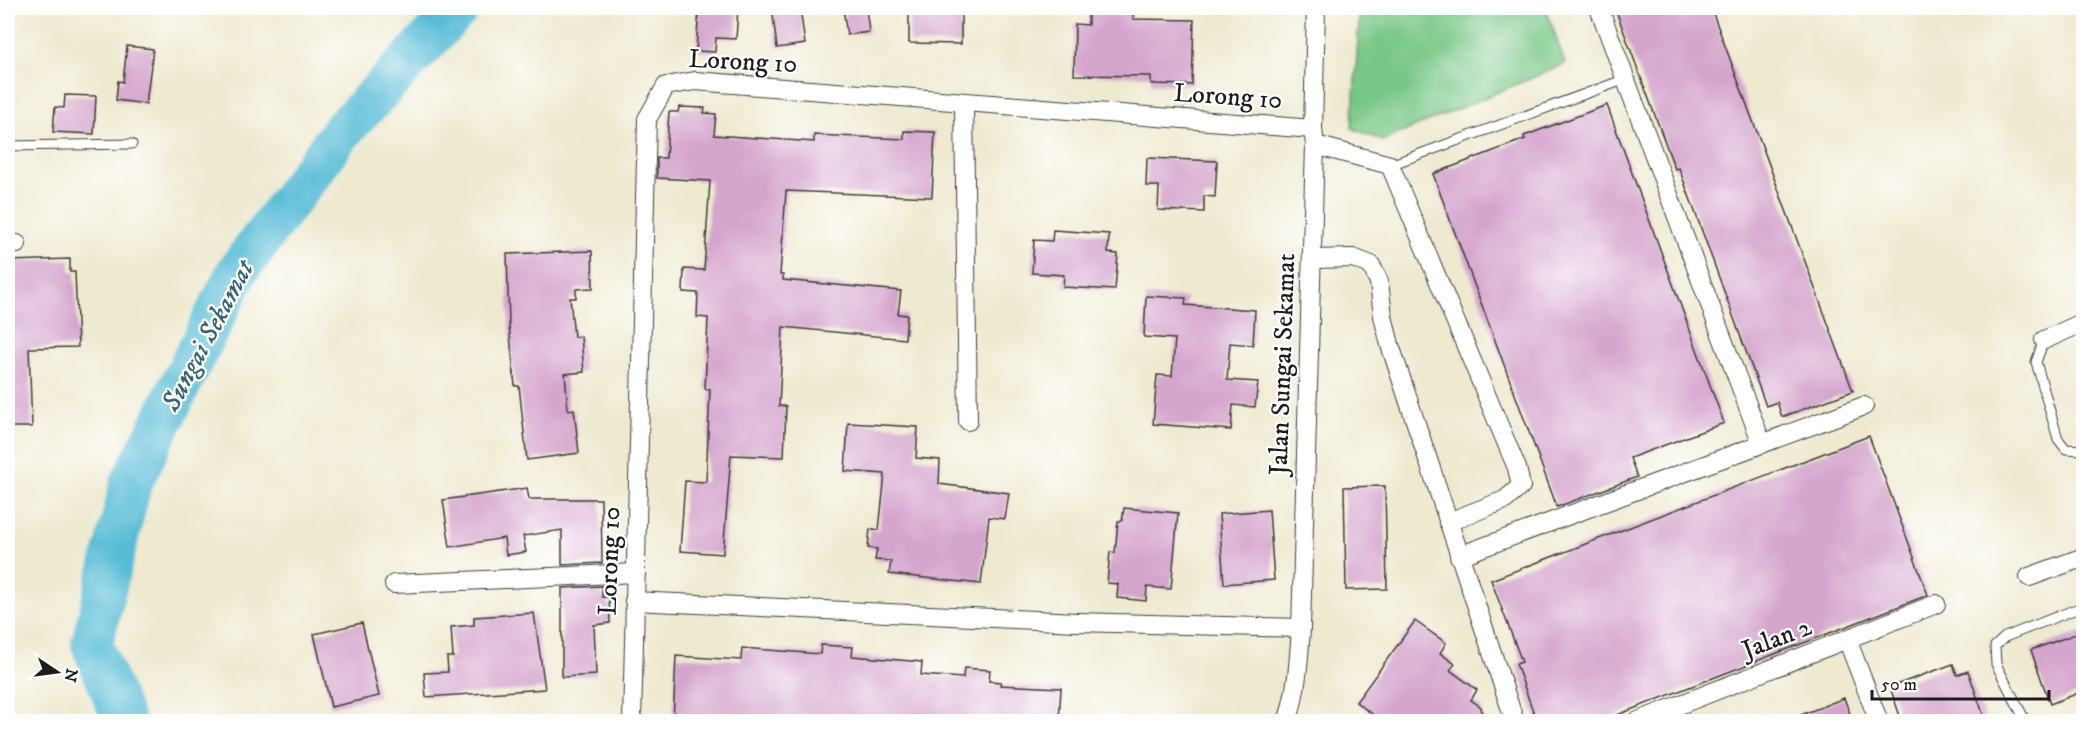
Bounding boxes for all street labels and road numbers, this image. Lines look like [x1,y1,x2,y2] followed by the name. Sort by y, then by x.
[688,43,798,81] street label: Lorong 10
[1173,77,1283,117] street label: Lorong 10
[1263,253,1303,477] street label: Jalan Sungai Sekamat
[592,506,628,616] street label: Lorong 10
[1736,611,1817,668] street label: Jalan 2

